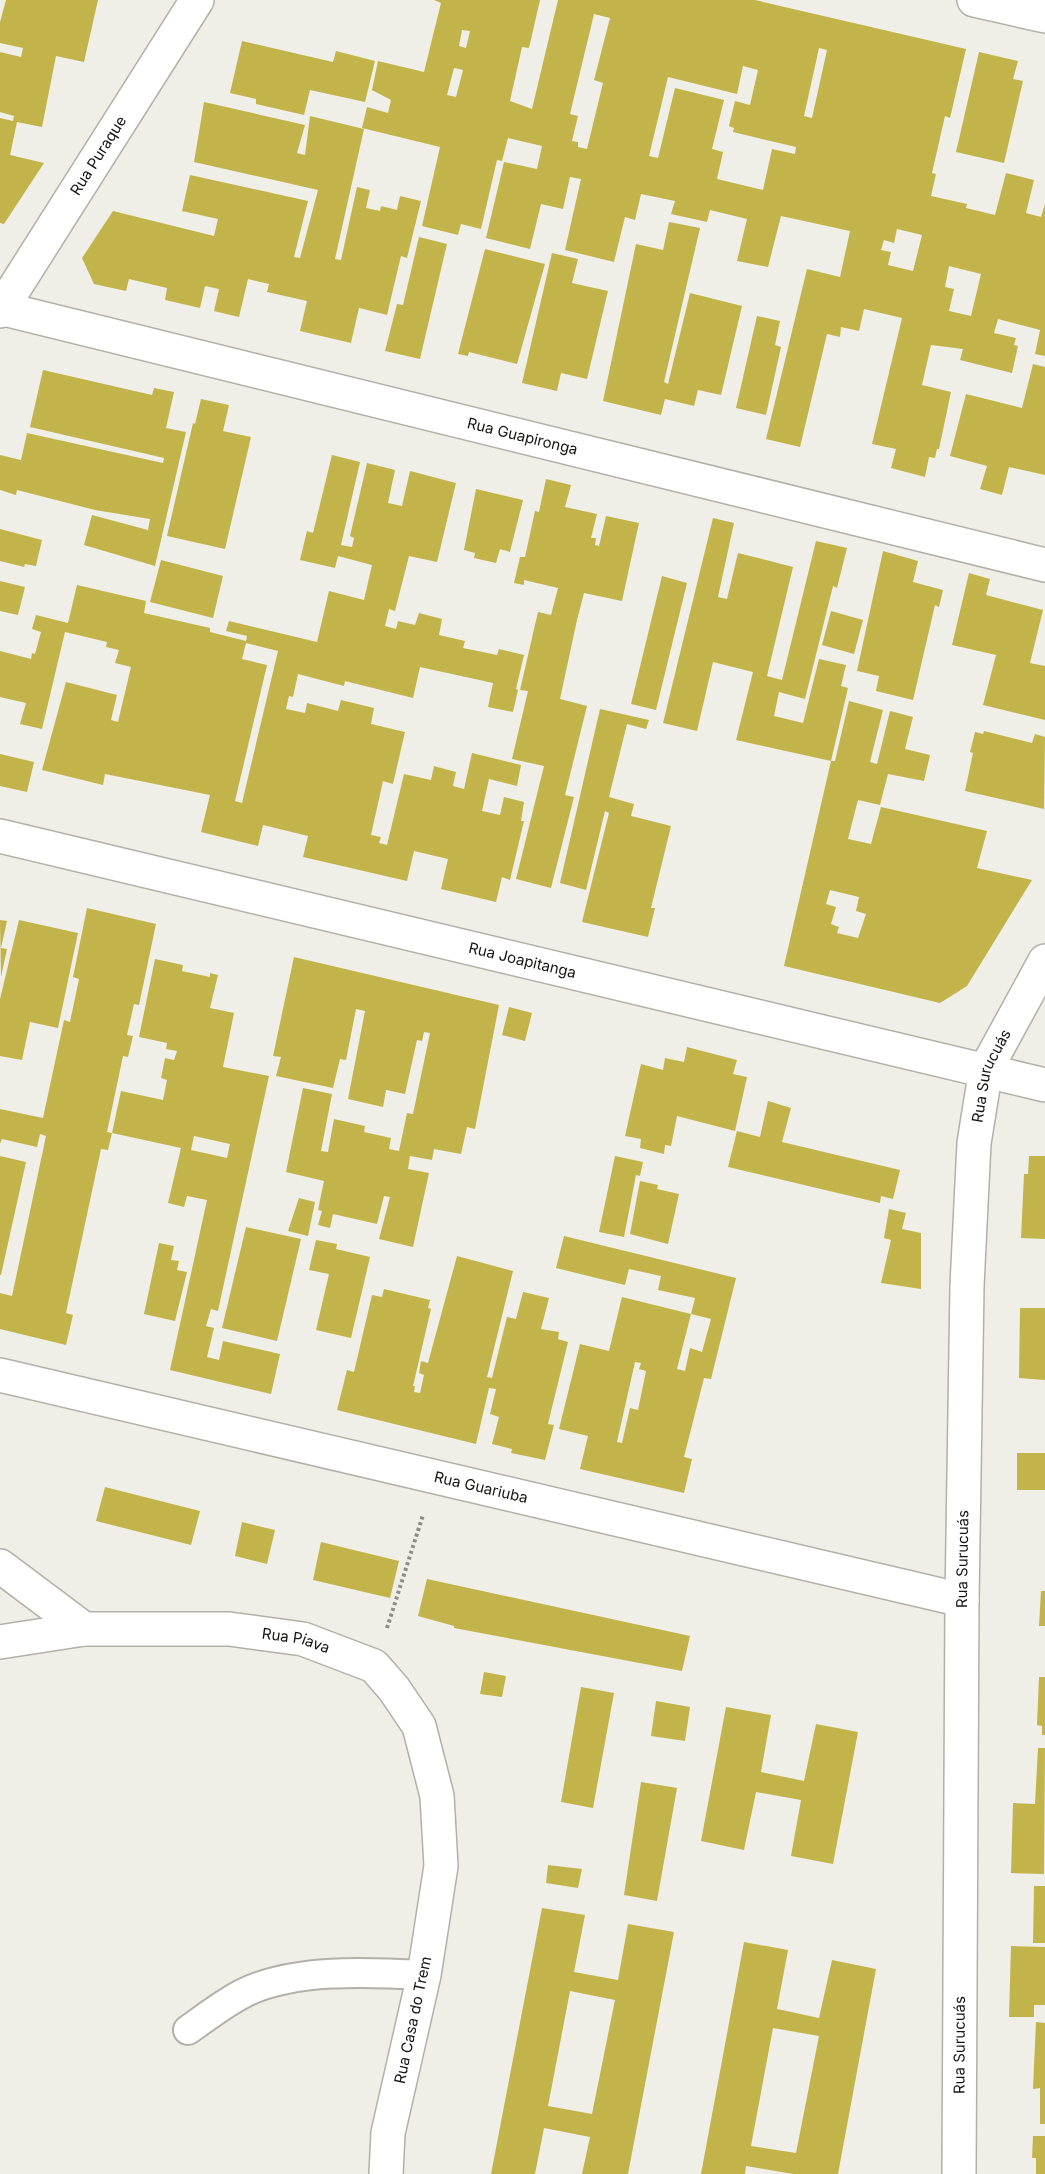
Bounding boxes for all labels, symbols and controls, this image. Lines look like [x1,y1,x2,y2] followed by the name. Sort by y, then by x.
[66,112,130,199] street label: Rua Puraque
[465,413,580,459] street label: Rua Guapironga
[467,938,578,982] street label: Rua Joapitanga
[967,1026,1015,1124] street label: Rua Surucuás
[432,1467,530,1507] street label: Rua Guariuba
[952,1510,972,1608] street label: Rua Surucuás
[261,1624,333,1657] street label: Rua Piava
[390,1955,435,2085] street label: Rua Casa do Trem
[949,1996,969,2094] street label: Rua Surucuás

